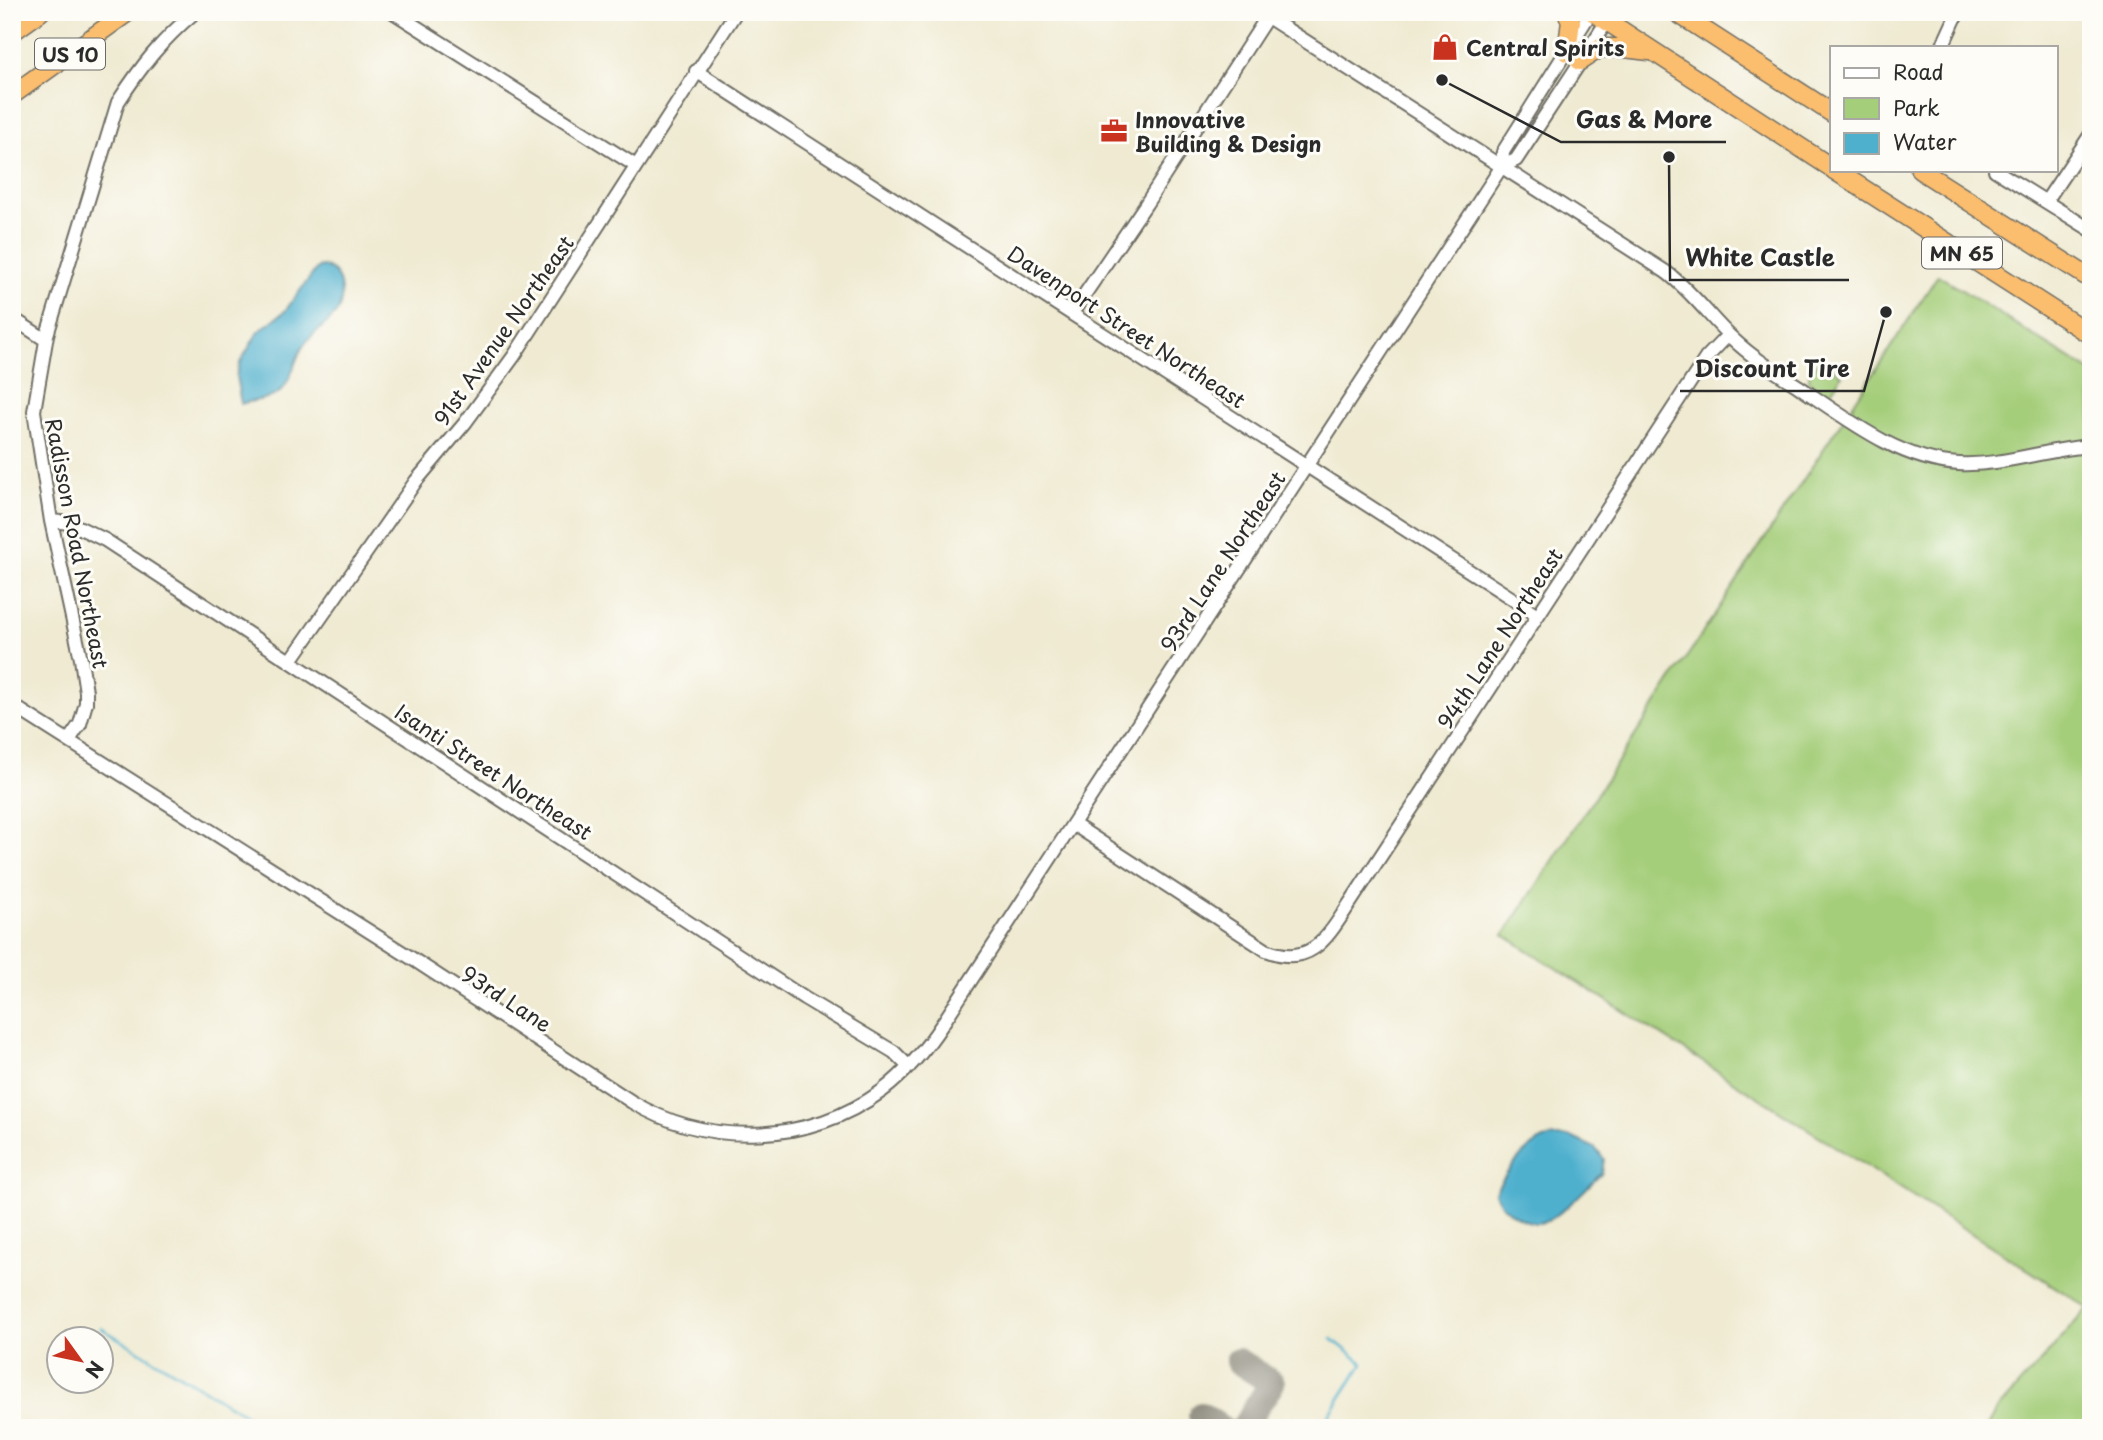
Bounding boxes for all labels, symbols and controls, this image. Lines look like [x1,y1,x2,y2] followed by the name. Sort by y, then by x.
[1466,31,1624,63] place label: Central Spirits
[1430,32,1460,62] shop icon: Central Spirits
[35,38,105,70] road number: US 10
[1830,46,2058,172] legend
[1893,55,1944,87] text: Road
[1893,91,1940,123] text: Park
[1561,98,1726,142] callout: Gas & More
[1576,101,1713,136] text: Gas & More
[1135,103,1321,159] place label: Innovative Building & Design
[1099,116,1129,146] office icon: Innovative Building & Design
[1893,125,1957,157] text: Water
[425,228,581,432] street label: 91st Avenue Northeast
[1670,236,1849,280] callout: White Castle
[1002,237,1252,415] street label: Davenport Street Northeast
[1922,238,2002,268] road number: MN 65
[1685,239,1835,274] text: White Castle
[1680,347,1864,391] callout: Discount Tire
[1694,350,1850,385] text: Discount Tire
[38,415,118,671] street label: Radisson Road Northeast
[1152,464,1292,658] street label: 93rd Lane Northeast
[1428,541,1570,735] street label: 94th Lane Northeast
[389,695,599,847] street label: Isanti Street Northeast
[456,957,558,1039] street label: 93rd Lane
[46,1324,116,1394] north arrow
[79,1356,111,1384] text: N

